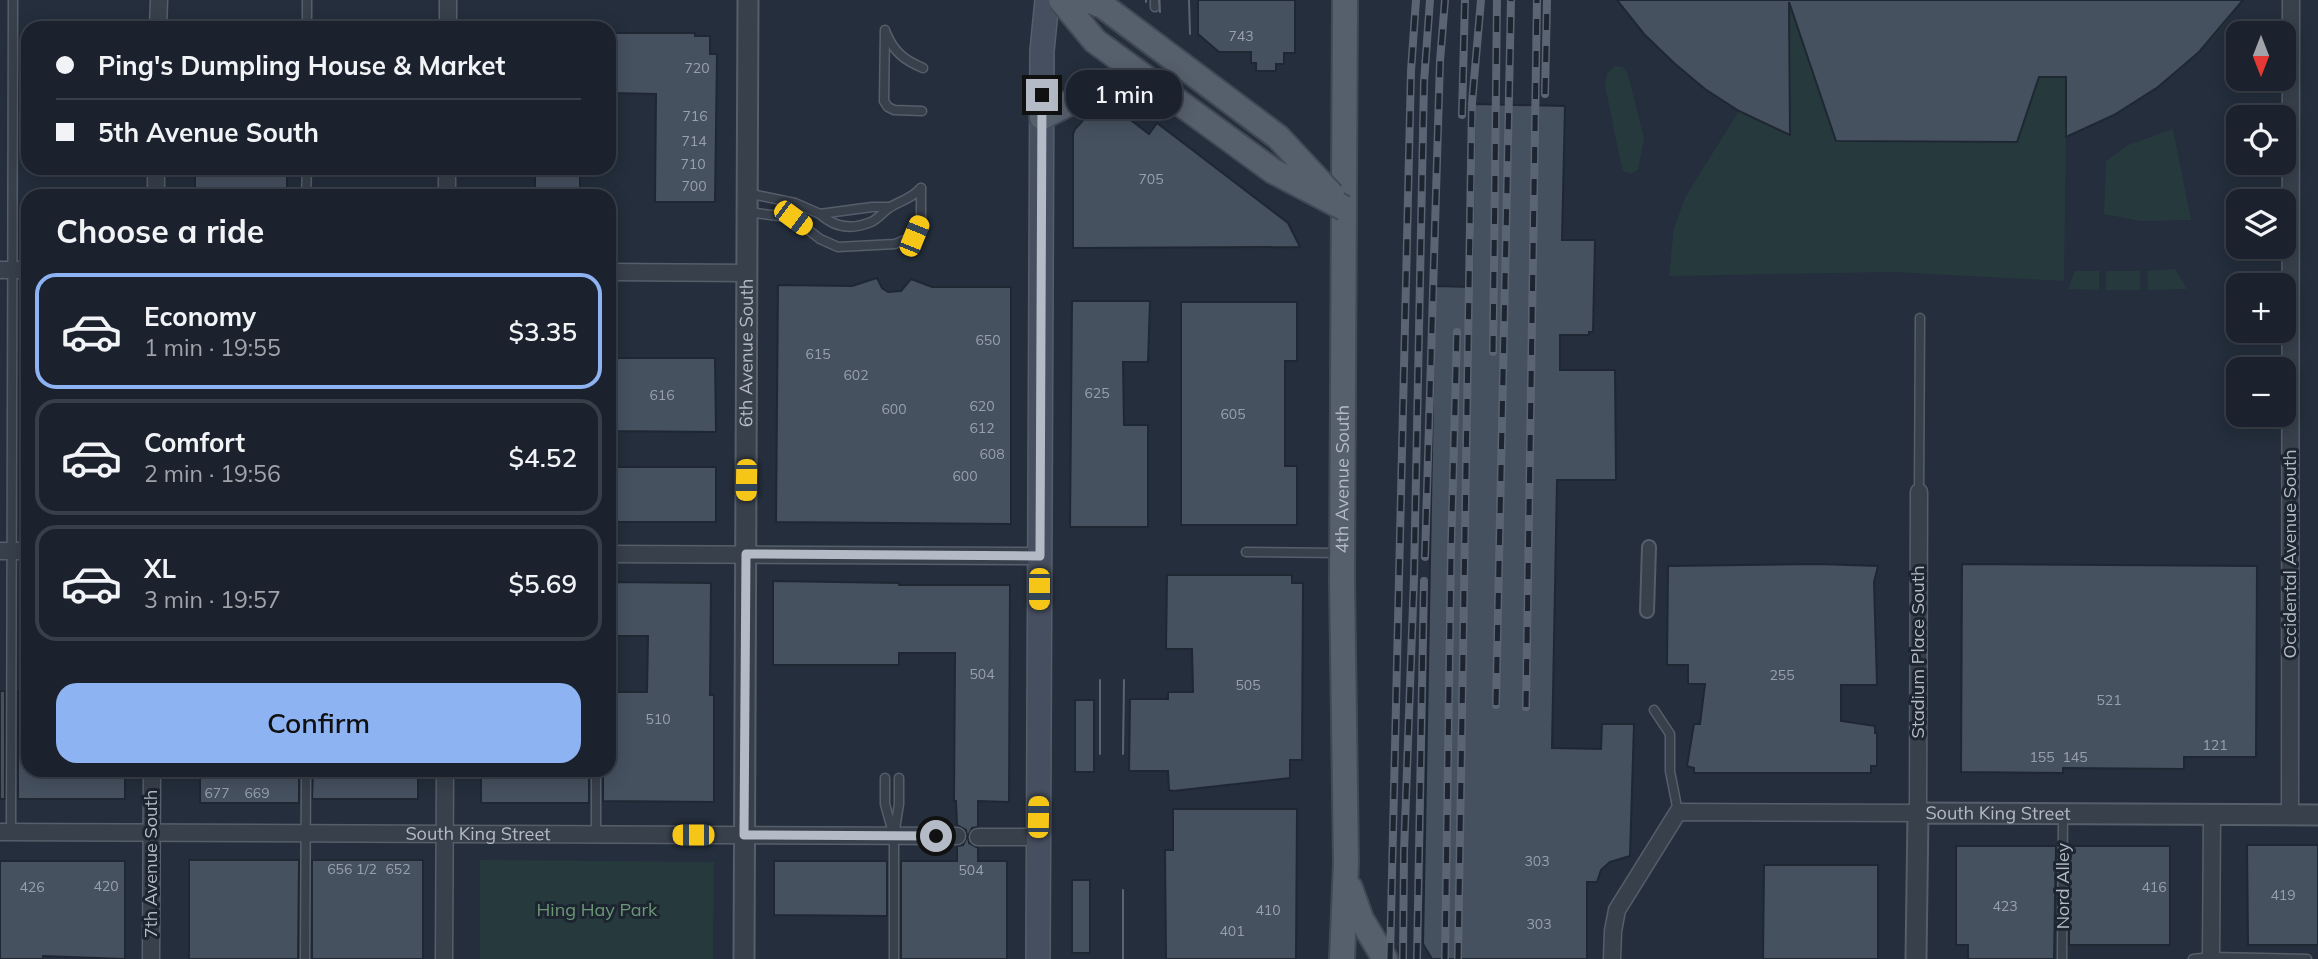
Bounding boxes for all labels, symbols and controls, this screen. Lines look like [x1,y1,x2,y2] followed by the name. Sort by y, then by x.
[2226,21,2296,91] north arrow
[2226,21,2296,427] map controls
[1228,27,1254,45] house number: 743
[98,49,505,82] text: Ping's Dumpling House & Market
[684,59,710,77] house number: 720
[1066,70,1182,119] callout: 1 min
[1026,79,1058,111] route end
[1094,80,1154,109] text: 1 min
[2226,105,2296,175] button: locate
[682,107,708,125] house number: 716
[98,116,319,149] text: 5th Avenue South
[681,132,707,150] house number: 714
[680,155,706,173] house number: 710
[1138,170,1164,188] house number: 705
[681,177,707,195] house number: 700
[2226,189,2296,259] button: layers
[770,197,817,239] car
[56,211,264,251] text: Choose a ride
[897,213,932,259] car
[2226,273,2296,343] button: +
[734,279,758,427] street label: 6th Avenue South
[60,300,123,363] icon: car
[144,300,256,333] text: Economy
[508,315,577,348] text: $3.35
[975,331,1001,349] house number: 650
[144,333,281,362] text: 1 min · 19:55
[805,345,831,363] house number: 615
[2226,357,2296,427] button: −
[843,366,869,384] house number: 602
[1084,384,1110,402] house number: 625
[649,386,675,404] house number: 616
[969,397,995,415] house number: 620
[881,400,907,418] house number: 600
[1220,405,1246,423] house number: 605
[1330,405,1354,553] street label: 4th Avenue South
[969,419,995,437] house number: 612
[60,426,123,489] icon: car
[144,426,245,459] text: Comfort
[508,441,577,474] text: $4.52
[979,445,1005,463] house number: 608
[2278,449,2301,659] street label: Occidental Avenue South
[144,459,281,488] text: 2 min · 19:56
[736,459,757,501] car
[952,467,978,485] house number: 600
[60,552,123,615] icon: car
[144,552,176,585] text: XL
[1906,565,1929,739] street label: Stadium Place South
[508,567,577,600] text: $5.69
[1029,568,1050,610] car
[144,585,281,614] text: 3 min · 19:57
[969,665,995,683] house number: 504
[1769,666,1795,684] house number: 255
[1235,676,1261,694] house number: 505
[56,683,581,763] button: Confirm
[2096,691,2122,709] house number: 521
[645,710,671,728] house number: 510
[2202,736,2228,754] house number: 121
[2029,748,2055,766] house number: 155
[2062,748,2088,766] house number: 145
[204,784,230,802] house number: 677
[244,784,270,802] house number: 669
[139,790,162,938] street label: 7th Avenue South
[1028,796,1049,838] car
[1925,801,2071,825] street label: South King Street
[920,820,952,852] route start
[405,822,551,845] street label: South King Street
[673,825,715,846] car
[2051,842,2074,929] street label: Nord Alley
[1524,852,1550,870] house number: 303
[327,860,377,878] house number: 656 1/2
[385,860,411,878] house number: 652
[958,861,984,879] house number: 504
[93,877,119,895] house number: 420
[19,878,45,896] house number: 426
[2141,878,2167,896] house number: 416
[2270,886,2296,904] house number: 419
[1992,897,2018,915] house number: 423
[537,898,658,921] park label: Hing Hay Park
[1255,901,1281,919] house number: 410
[1526,915,1552,933] house number: 303
[1219,922,1245,940] house number: 401

